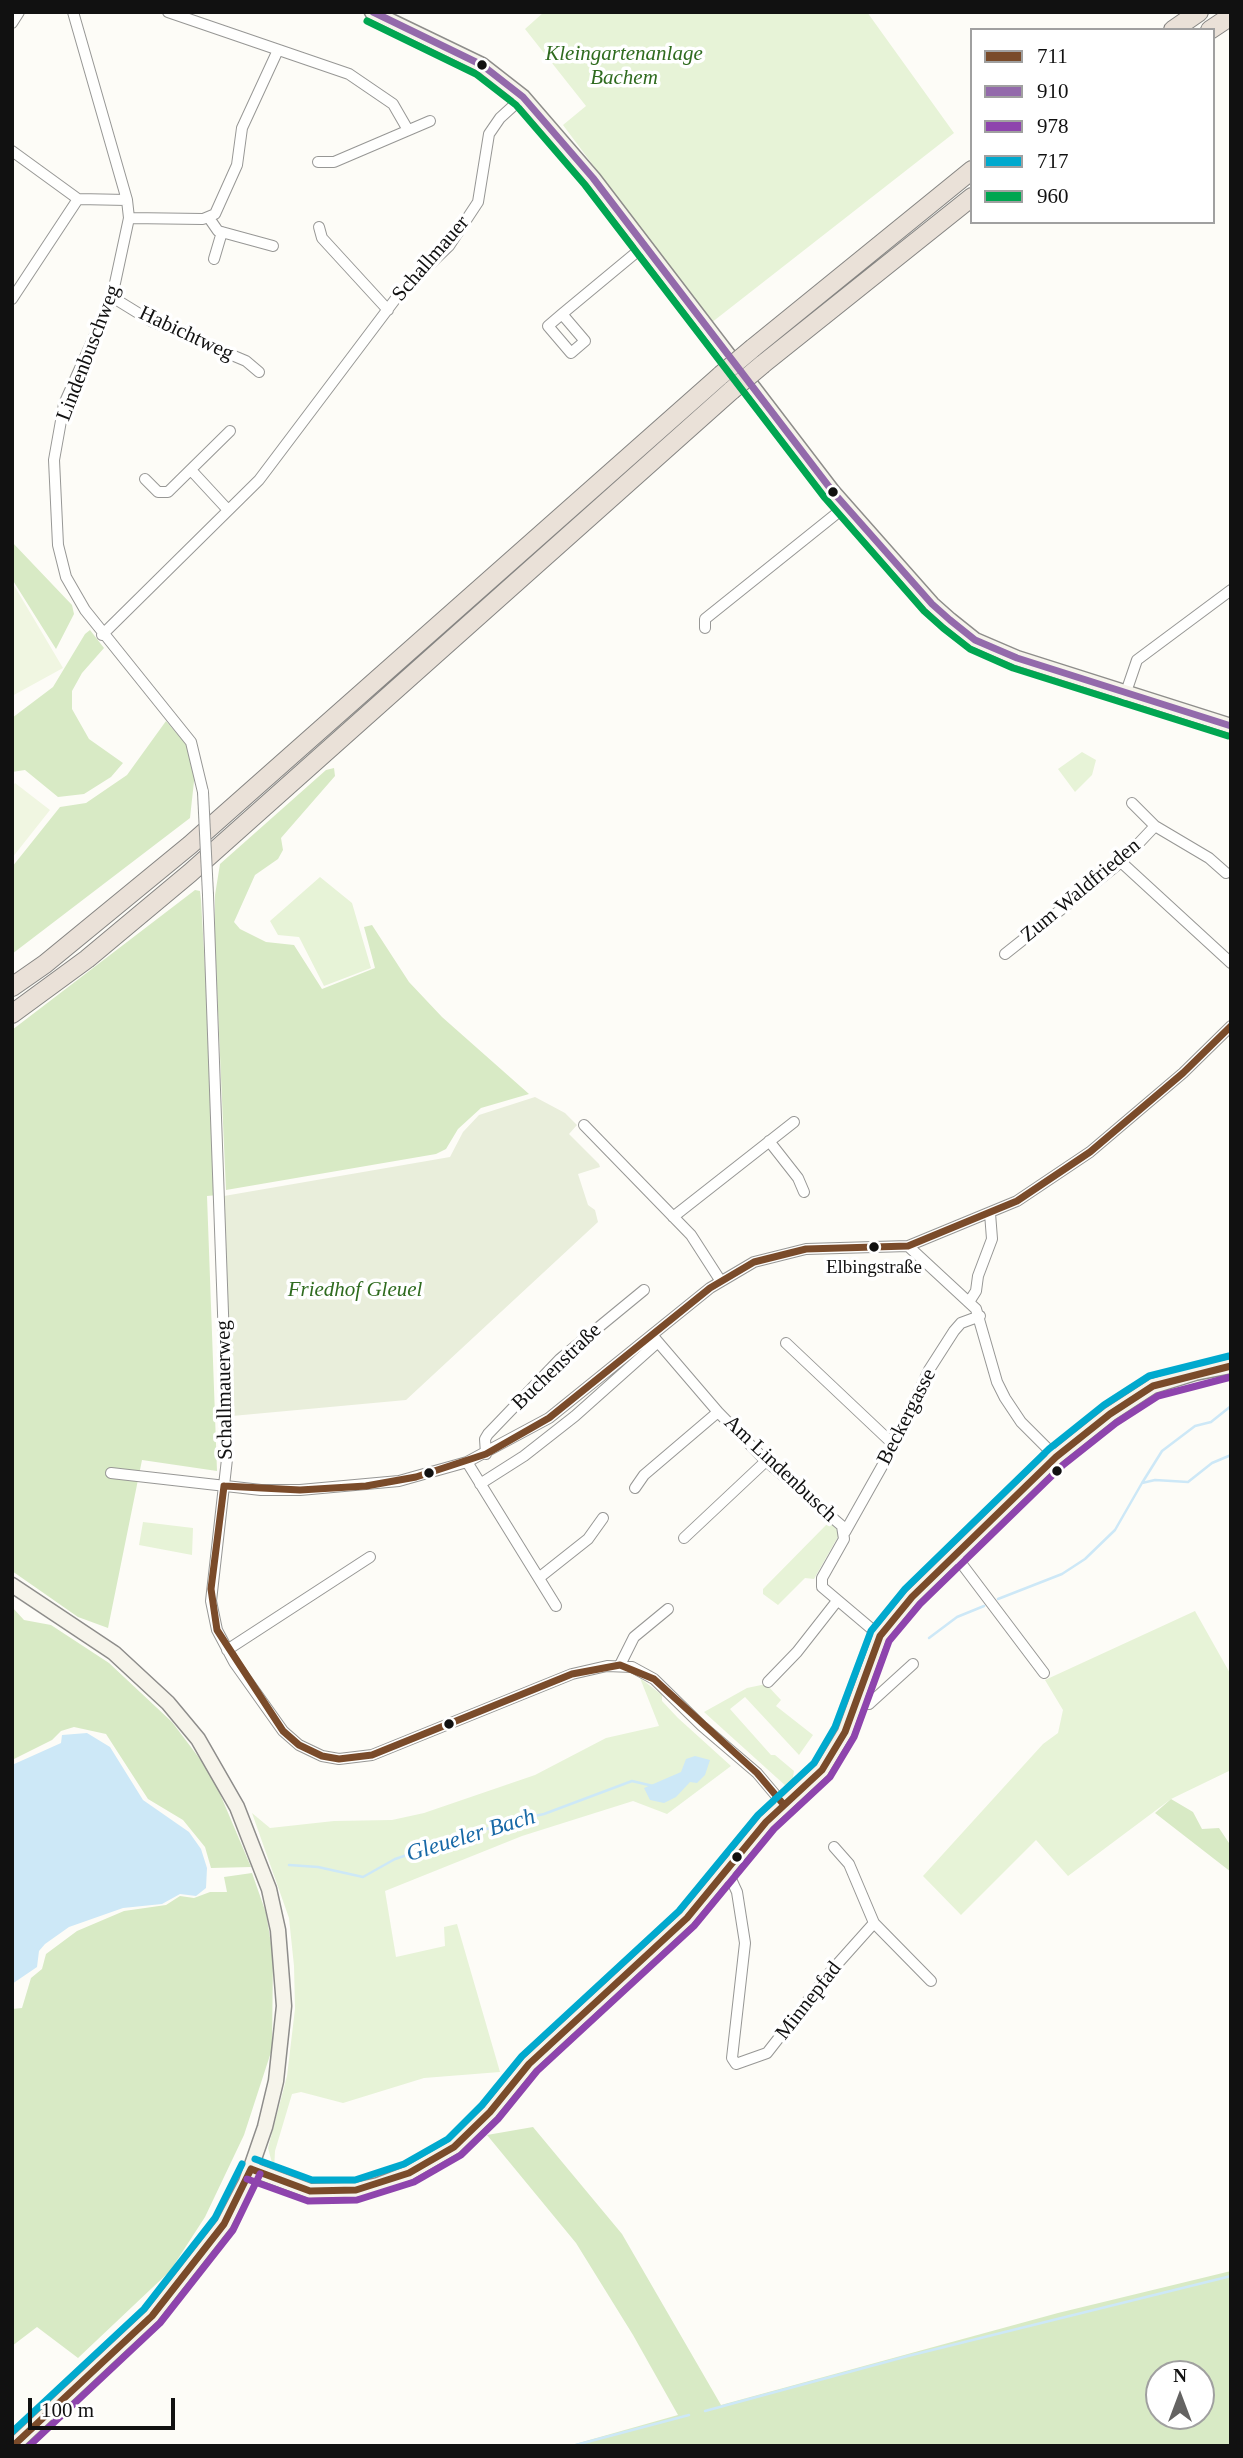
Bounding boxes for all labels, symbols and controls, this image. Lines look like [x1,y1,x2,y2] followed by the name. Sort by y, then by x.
[970,28,1215,224] legend
[545,41,703,91] park label: Kleingartenanlage Bachem
[1037,44,1068,68] text: 711
[475,58,489,72] unlabelled marker
[1037,79,1069,103] text: 910
[1037,114,1069,138] text: 978
[1037,149,1069,173] text: 717
[1037,184,1069,208] text: 960
[387,211,475,307] street label: Schallmauer
[52,282,126,424] street label: Lindenbuschweg
[135,301,237,367] street label: Habichtweg
[826,485,840,499] unlabelled marker
[1016,834,1146,948] street label: Zum Waldfrieden
[867,1240,881,1254] marker: Elbingstraße
[826,1257,922,1279] place label: Elbingstraße
[288,1277,422,1303] park label: Friedhof Gleuel
[507,1318,607,1416] street label: Buchenstraße
[211,1320,239,1460] street label: Schallmauerweg
[872,1365,942,1469] street label: Beckergasse
[718,1410,842,1528] street label: Am Lindenbusch
[1050,1464,1064,1478] unlabelled marker
[422,1466,436,1480] unlabelled marker
[442,1717,456,1731] unlabelled marker
[403,1803,539,1869] water label: Gleueler Bach
[730,1850,744,1864] unlabelled marker
[771,1957,847,2045] street label: Minnepfad
[1145,2360,1215,2430] north arrow
[1173,2365,1187,2386] text: N
[32,2384,178,2428] scale bar
[41,2398,94,2422] text: 100 m

